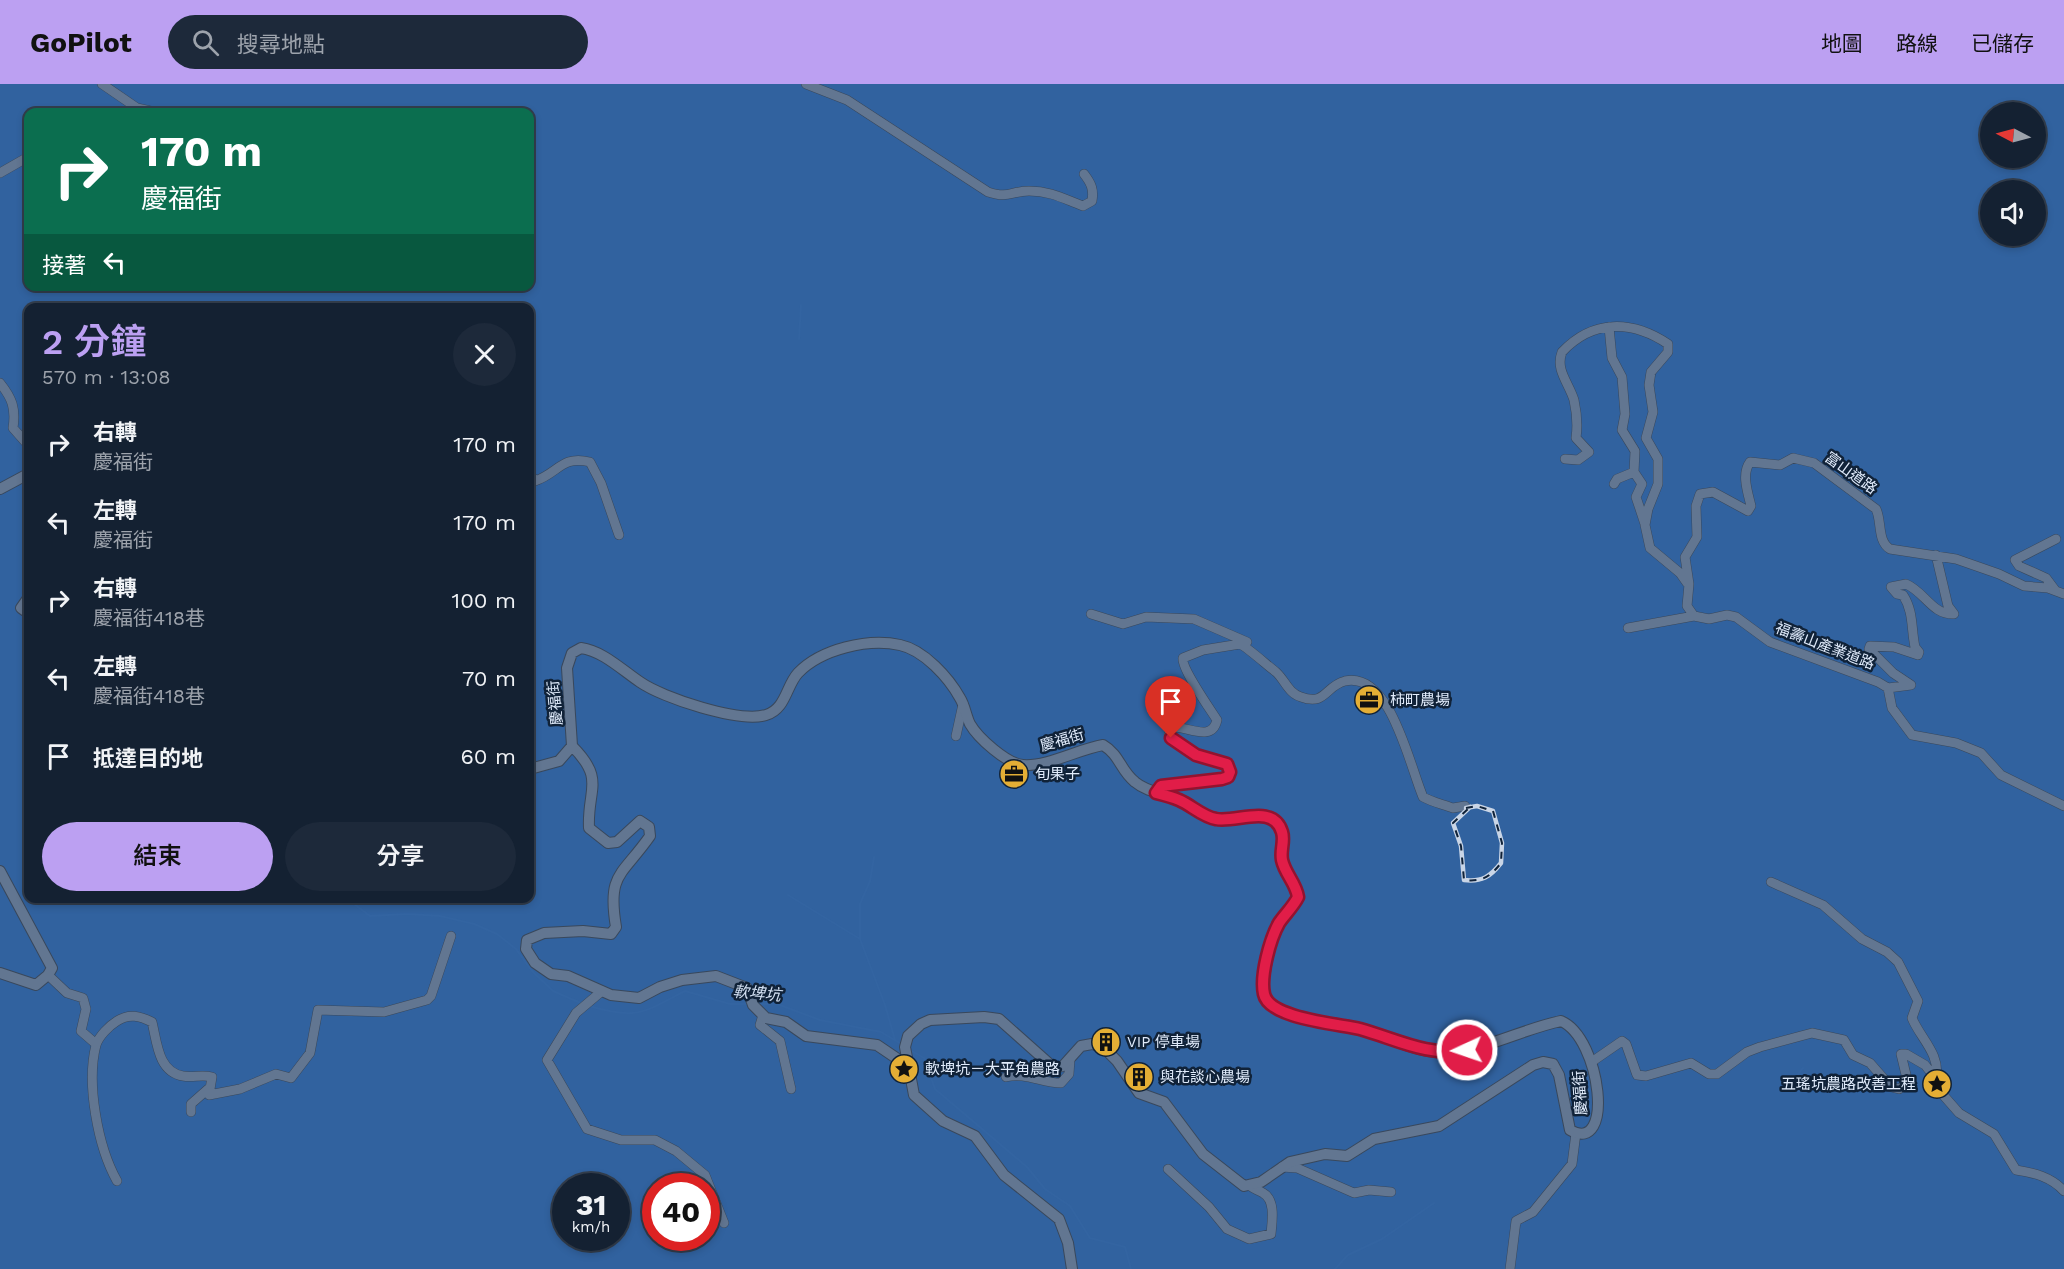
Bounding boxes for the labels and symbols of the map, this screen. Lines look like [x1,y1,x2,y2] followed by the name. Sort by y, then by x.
[1980,102,2046,168] north arrow
[1821,448,1881,498] street label: 富山道路
[1773,619,1877,673] street label: 福壽山產業道路
[1145,676,1196,738] pin
[544,680,566,726] street label: 慶福街
[1353,684,1385,716] office icon: 柿町農場
[1390,691,1450,709] place label: 柿町農場
[1038,725,1086,755] street label: 慶福街
[998,758,1030,790] office icon: 旬果子
[1035,765,1080,783] place label: 旬果子
[732,981,784,1005] water label: 軟埤坑
[1435,1018,1499,1082] position arrow
[1090,1026,1122,1058] building icon: VIP 停車場
[1127,1033,1200,1051] place label: VIP 停車場
[888,1053,920,1085] place icon: 軟埤坑－大平角農路
[925,1060,1060,1078] place label: 軟埤坑－大平角農路
[1123,1061,1155,1093] building icon: 與花談心農場
[1160,1068,1250,1086] place label: 與花談心農場
[1921,1068,1953,1100] place icon: 五瑤坑農路改善工程
[1569,1070,1591,1116] street label: 慶福街
[1781,1075,1916,1093] place label: 五瑤坑農路改善工程
[642,1173,720,1251] speed limit sign: 40

